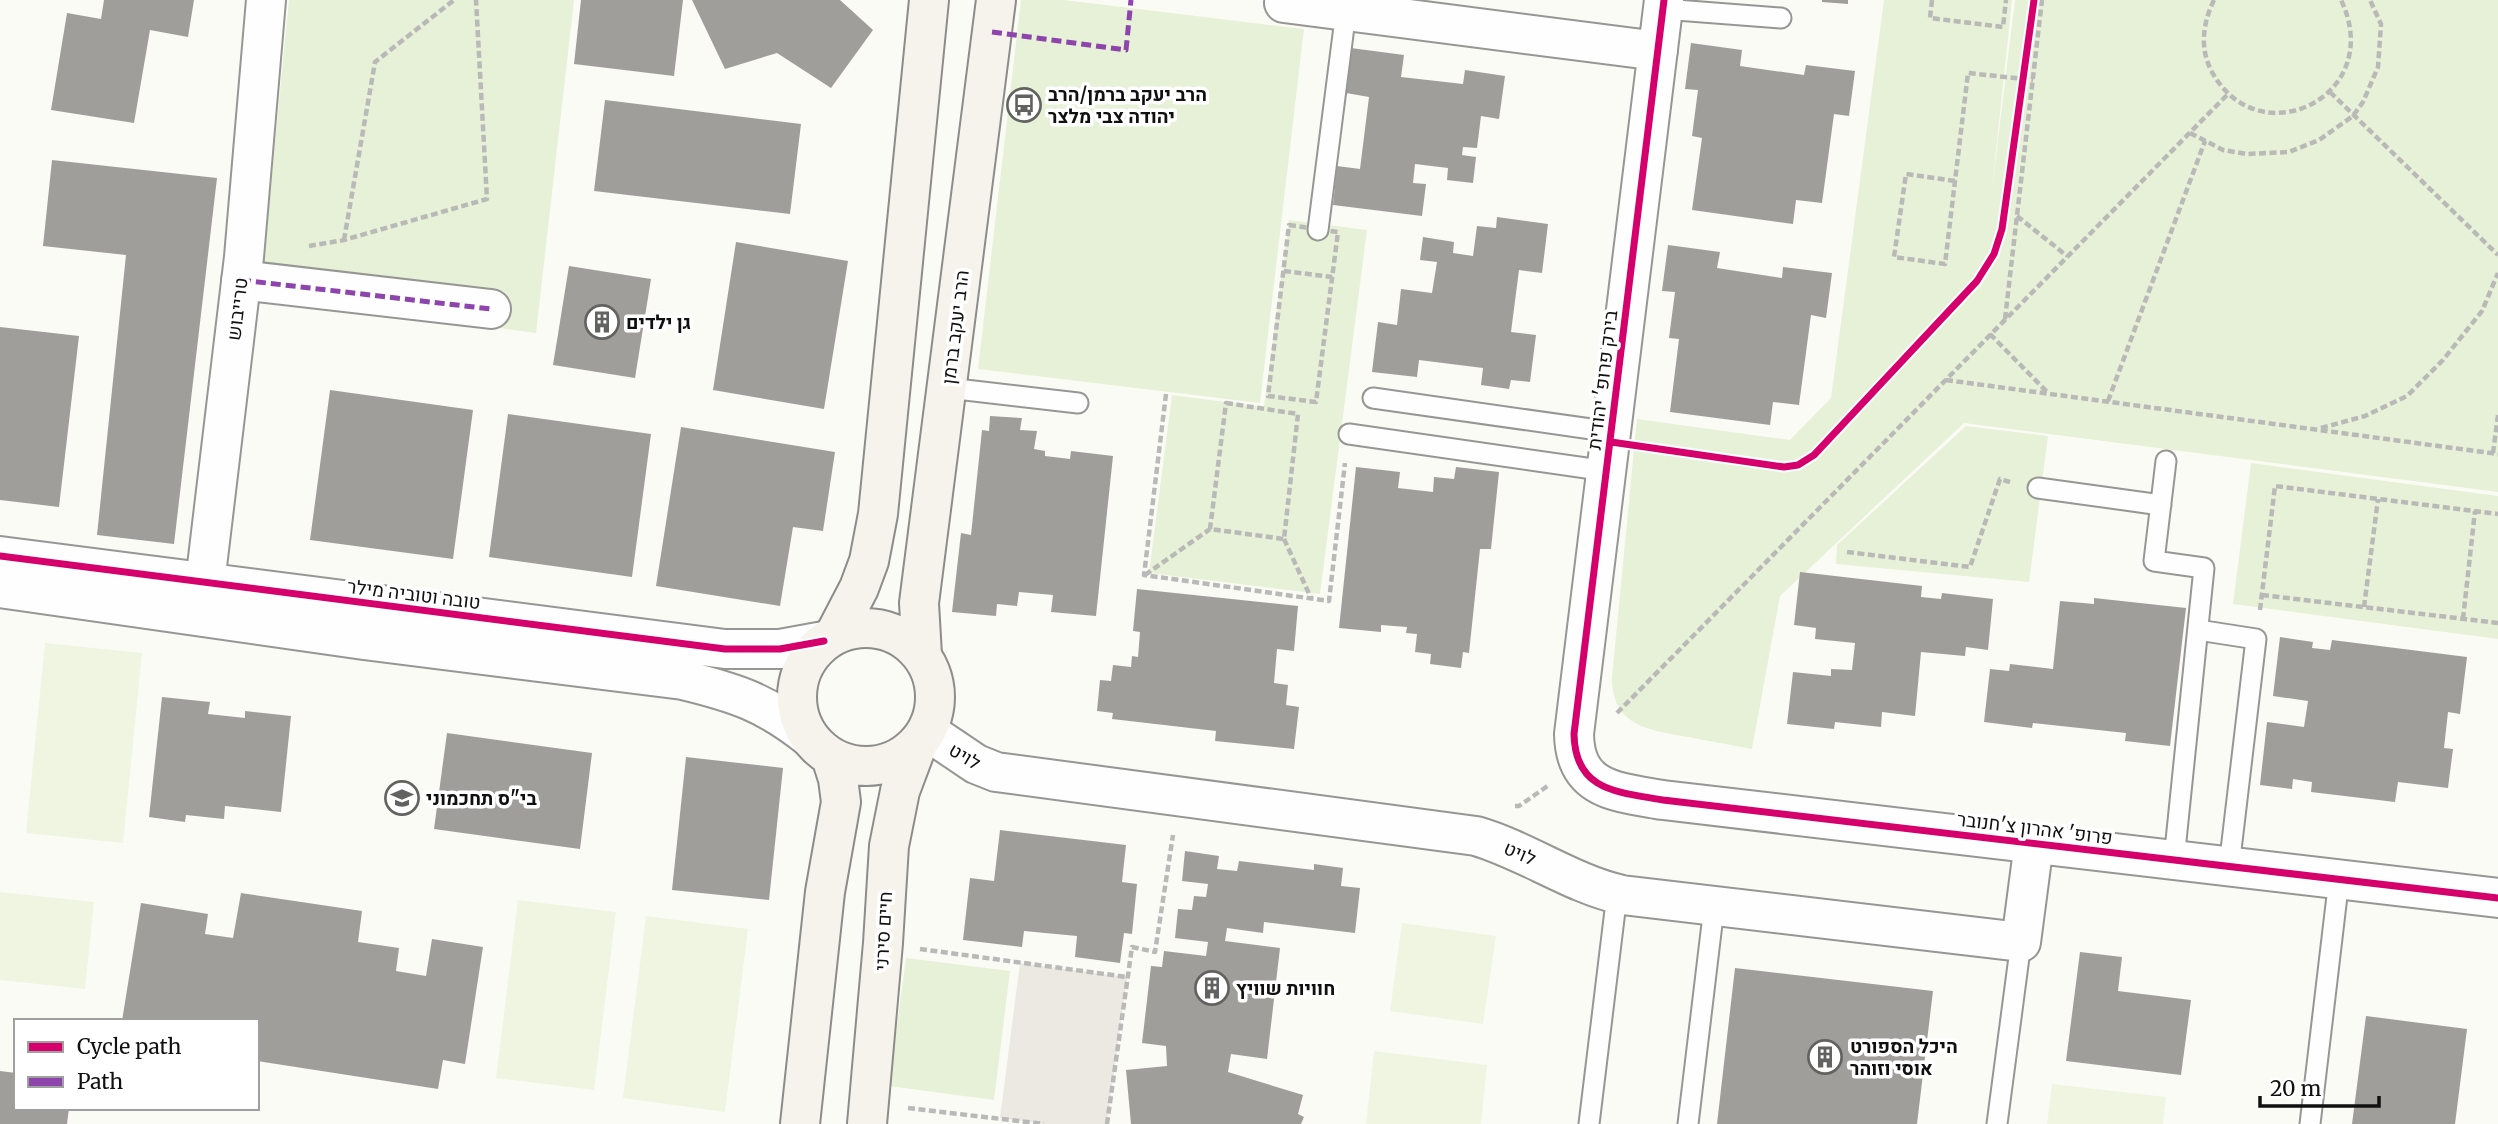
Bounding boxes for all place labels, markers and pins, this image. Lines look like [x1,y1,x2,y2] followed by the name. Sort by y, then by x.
[1048,82,1207,128] place label: הרב יעקב ברמן/הרב יהודה צבי מלצר
[1005,86,1043,124] bus stop icon: הרב יעקב ברמן/הרב יהודה צבי מלצר
[583,303,621,341] building icon: גן ילדים
[626,310,691,334] place label: גן ילדים
[383,779,421,817] school or university icon: בי"ס תחכמוני
[426,786,537,810] place label: בי"ס תחכמוני
[1193,969,1231,1007] building icon: חוויות שוויץ
[1236,976,1335,1000] place label: חוויות שוויץ
[1850,1034,1958,1080] place label: היכל הספורט אוסי וזוהר
[1806,1038,1844,1076] building icon: היכל הספורט אוסי וזוהר

